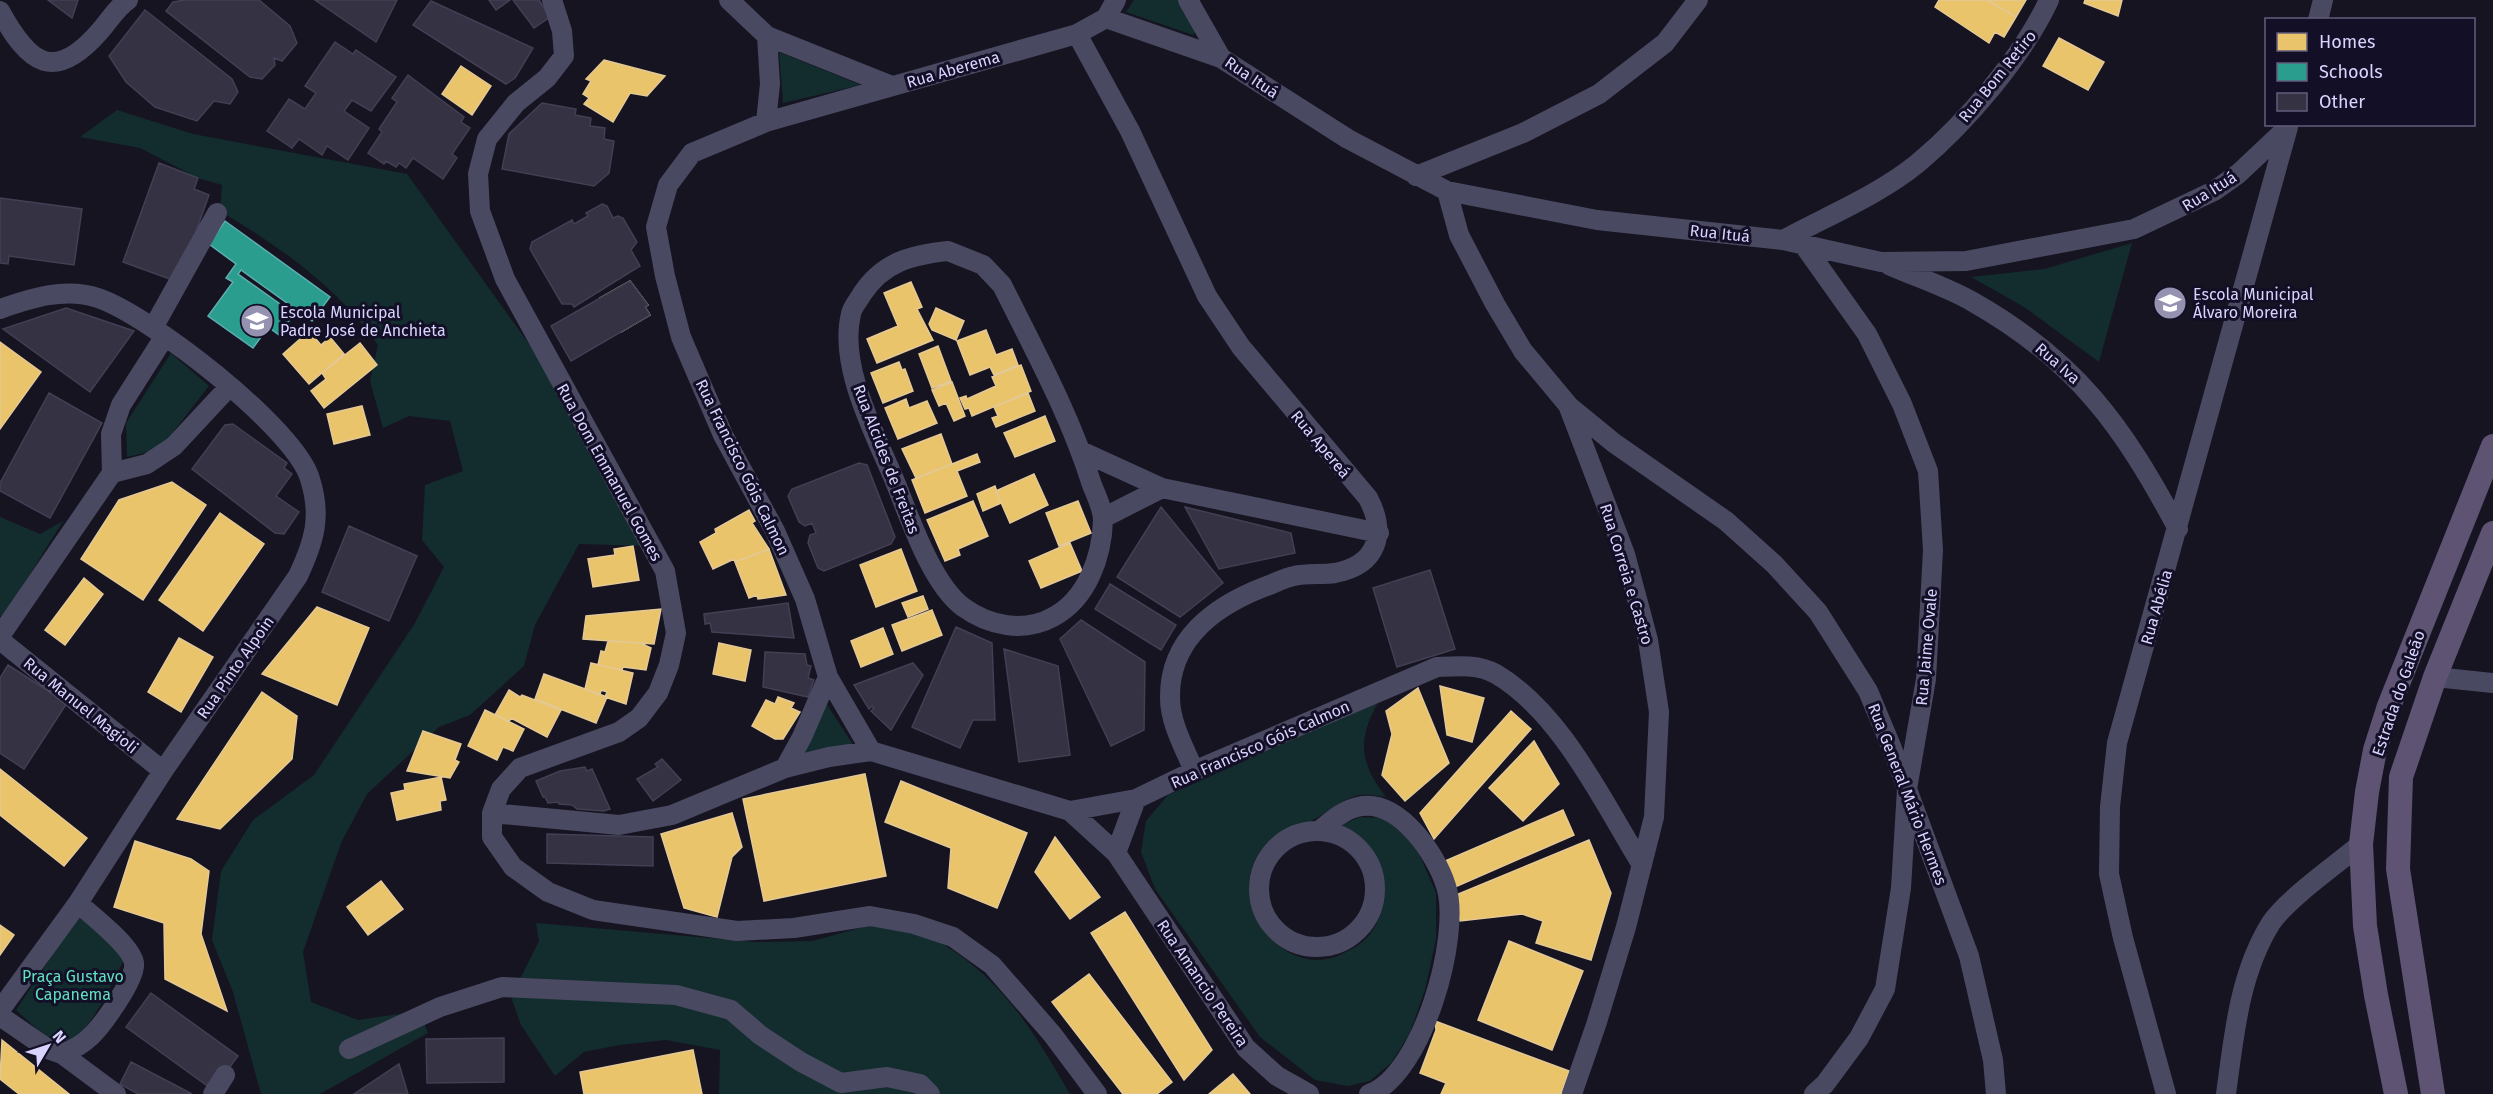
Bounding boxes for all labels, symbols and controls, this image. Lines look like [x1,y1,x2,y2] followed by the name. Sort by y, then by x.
[2265,18,2475,126] legend
[1955,27,2040,126] street label: Rua Bom Retiro
[2319,31,2375,53] text: Homes
[904,47,1002,92] street label: Rua Aberema
[1221,53,1282,102] street label: Rua Ituá
[2319,61,2383,83] text: Schools
[2319,91,2365,113] text: Other
[2179,167,2240,215] street label: Rua Ituá
[1689,221,1751,246] street label: Rua Ituá
[2152,285,2188,321] school or university icon: Escola Municipal Álvaro Moreira
[2193,285,2314,322] place label: Escola Municipal Álvaro Moreira
[239,303,275,339] school or university icon: Escola Municipal Padre José de Anchieta
[280,303,446,340] place label: Escola Municipal Padre José de Anchieta
[2031,339,2084,388] street label: Rua Iva
[692,376,794,558] street label: Rua Francisco Góis Calmon
[553,380,666,564] street label: Rua Dom Emmanuel Gomes
[849,382,924,536] street label: Rua Alcides de Freitas
[1287,407,1354,482] street label: Rua Apereá
[1596,501,1657,647] street label: Rua Correia e Castro
[2137,567,2176,647] street label: Rua Abélia
[1912,588,1941,706] street label: Rua Jaime Ovale
[193,612,278,722] street label: Rua Pinto Alpoin
[2368,628,2429,758] street label: Estrada do Galeão
[20,653,142,757] street label: Rua Manuel Magioli
[1168,696,1353,793] street label: Rua Francisco Góis Calmon
[1864,701,1951,888] street label: Rua General Mário Hermes
[1153,916,1252,1051] street label: Rua Amancio Pereira
[22,967,124,1004] park label: Praça Gustavo Capanema
[18,1016,78,1076] north arrow
[49,1027,70,1047] text: N

